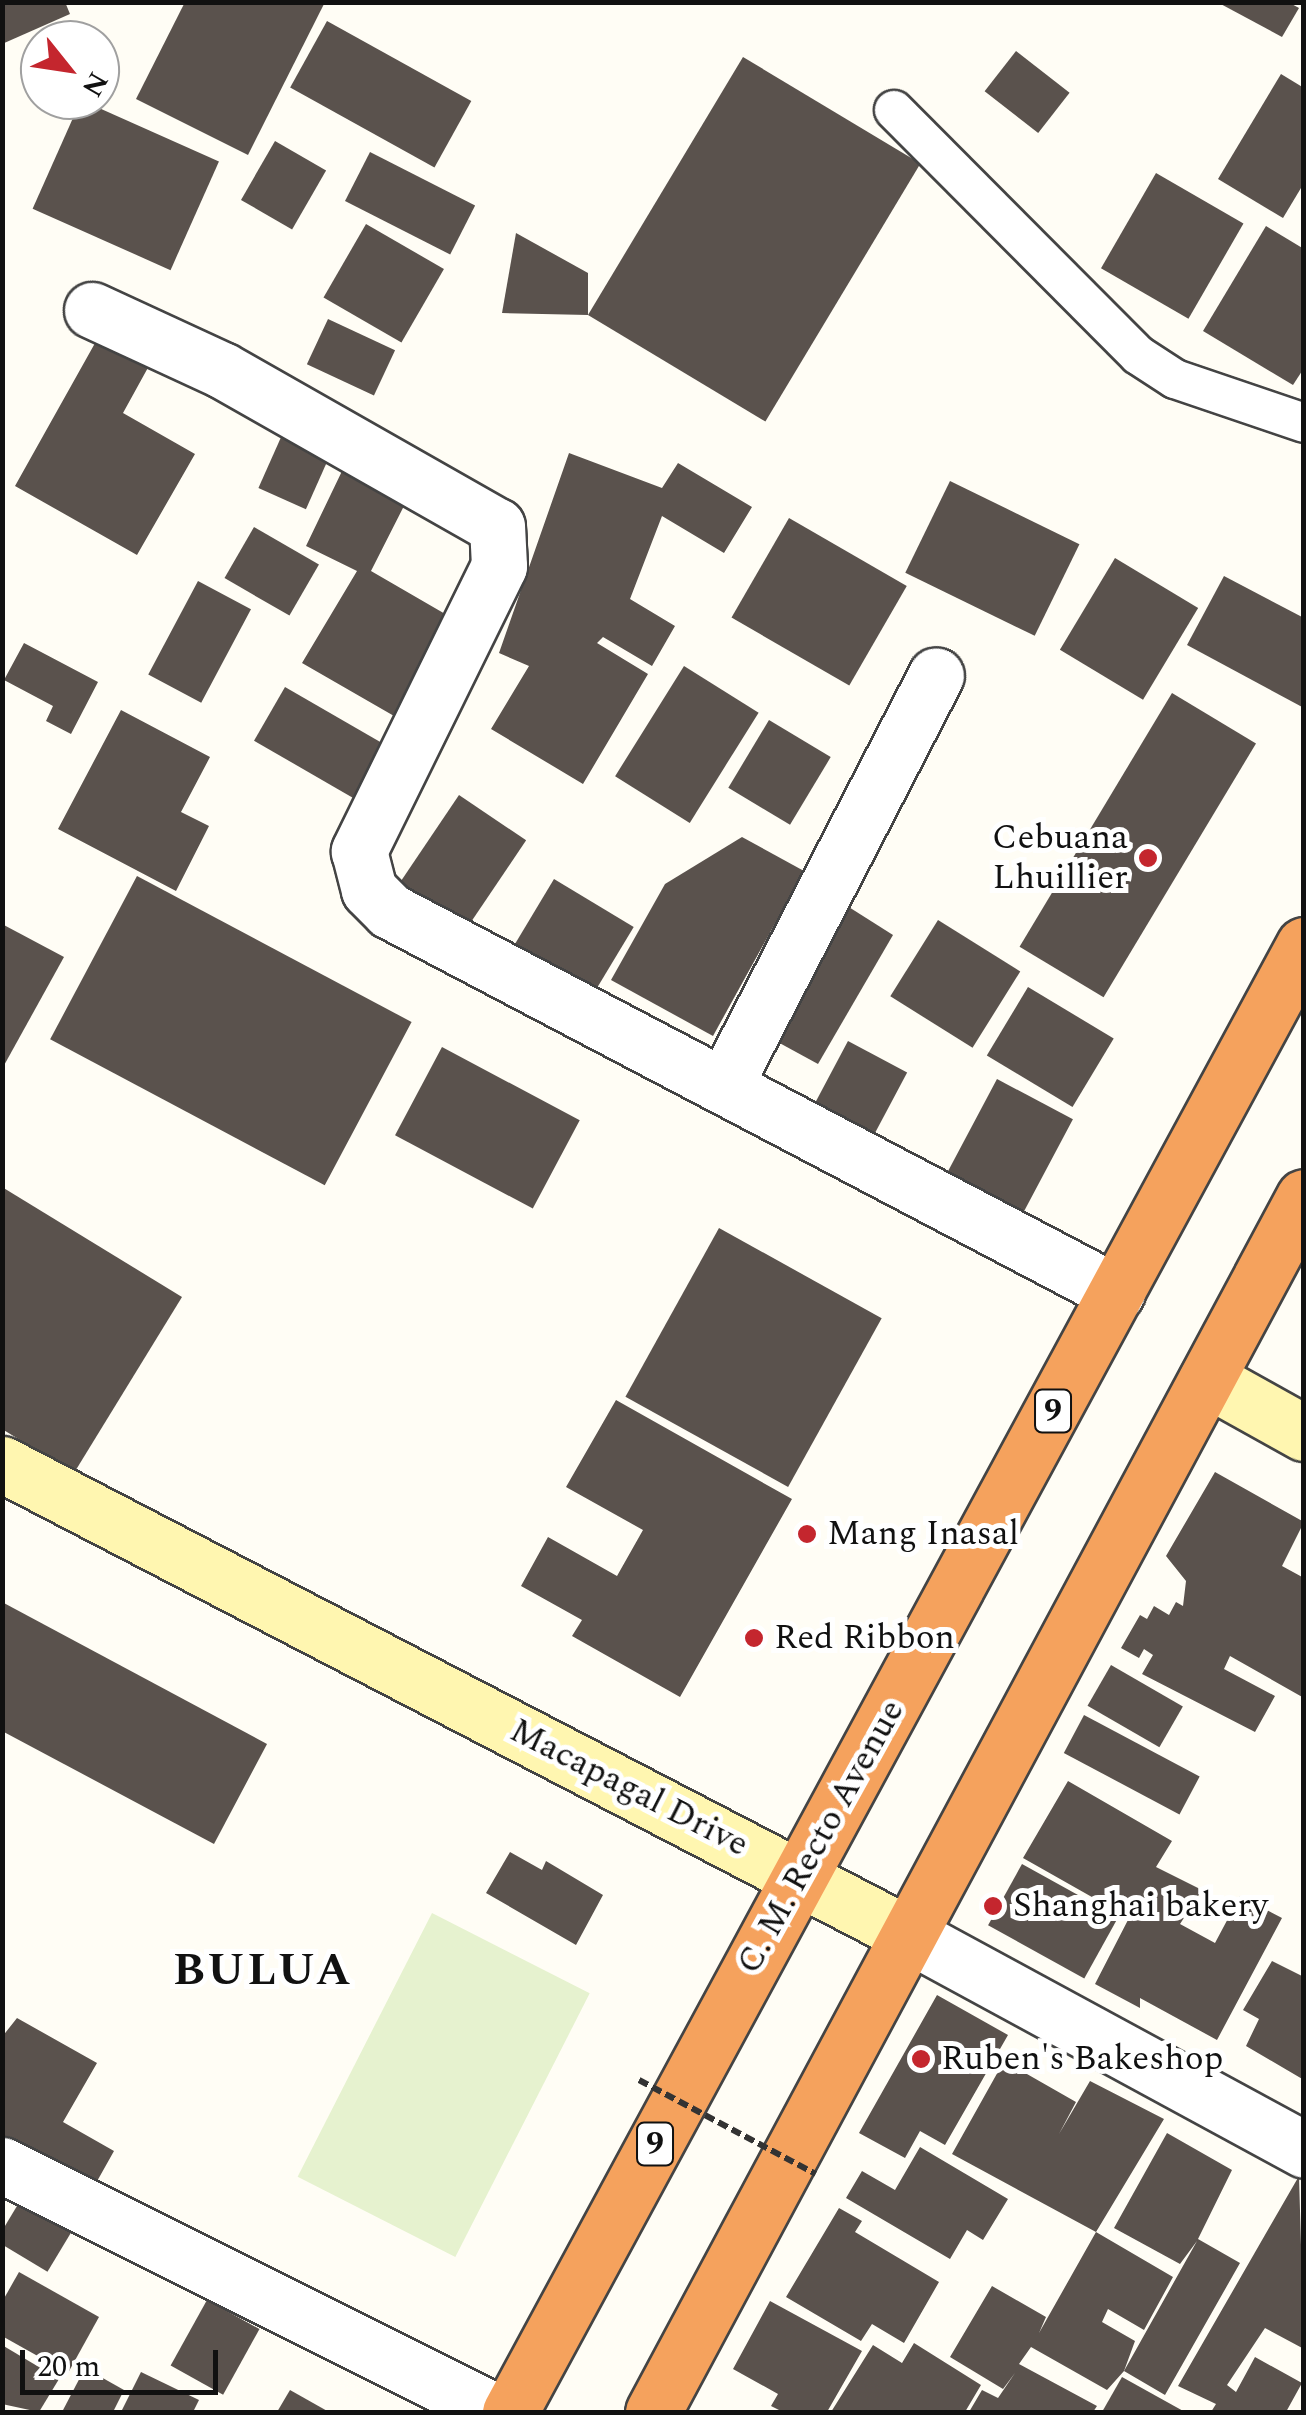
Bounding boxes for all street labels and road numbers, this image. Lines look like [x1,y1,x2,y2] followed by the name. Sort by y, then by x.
[1033,1384,1073,1438] road number: 9
[728,1693,914,1981] street label: C. M. Recto Avenue
[503,1710,755,1866] street label: Macapagal Drive
[635,2117,675,2171] road number: 9

